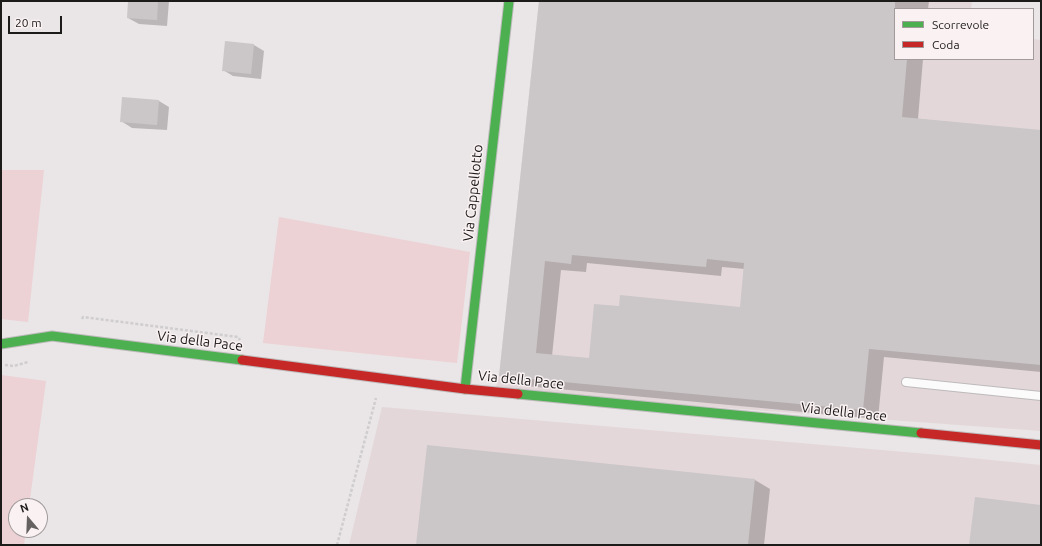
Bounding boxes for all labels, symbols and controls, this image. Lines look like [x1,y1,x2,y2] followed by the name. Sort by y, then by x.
[10,8,64,34] scale bar
[894,8,1034,60] legend
[15,16,42,29] text: 20 m
[932,18,989,31] text: Scorrevole
[932,38,960,51] text: Coda
[460,144,486,242] street label: Via Cappellotto
[156,327,244,355] street label: Via della Pace
[477,367,565,393] street label: Via della Pace
[800,399,888,425] street label: Via della Pace
[8,498,48,538] north arrow
[19,501,30,515] text: N

